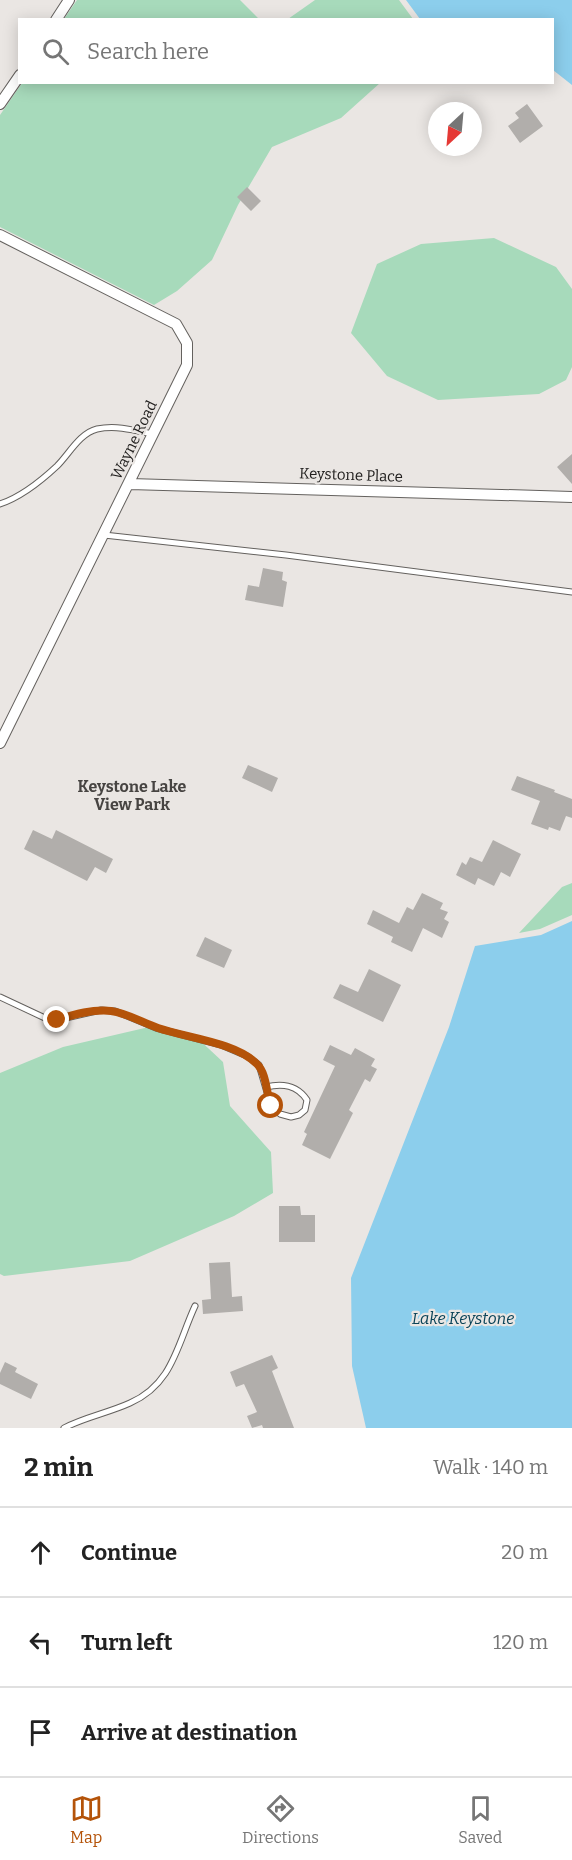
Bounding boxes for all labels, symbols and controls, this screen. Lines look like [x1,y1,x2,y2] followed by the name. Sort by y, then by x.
[18,18,554,84] search box
[39,35,72,68] icon: search
[87,38,209,65] text: Search here
[428,102,482,156] north arrow
[107,397,161,482] street label: Wayne Road
[299,464,403,486] street label: Keystone Place
[78,777,187,814] district label: Keystone Lake View Park
[43,1006,69,1032] route end
[257,1092,283,1118] route start
[412,1309,514,1328] water label: Lake Keystone
[24,1452,93,1483] text: 2 min
[433,1455,548,1479] text: Walk · 140 m
[24,1536,57,1569] icon: ahead
[81,1539,177,1566] text: Continue
[501,1540,548,1564] text: 20 m
[24,1626,57,1659] icon: left
[81,1629,173,1656] text: Turn left
[493,1630,548,1654] text: 120 m
[24,1716,57,1749] icon: arrive
[81,1719,297,1746] text: Arrive at destination
[70,1792,103,1847] tab: Map
[242,1792,319,1847] tab: Directions
[458,1792,502,1847] tab: Saved

